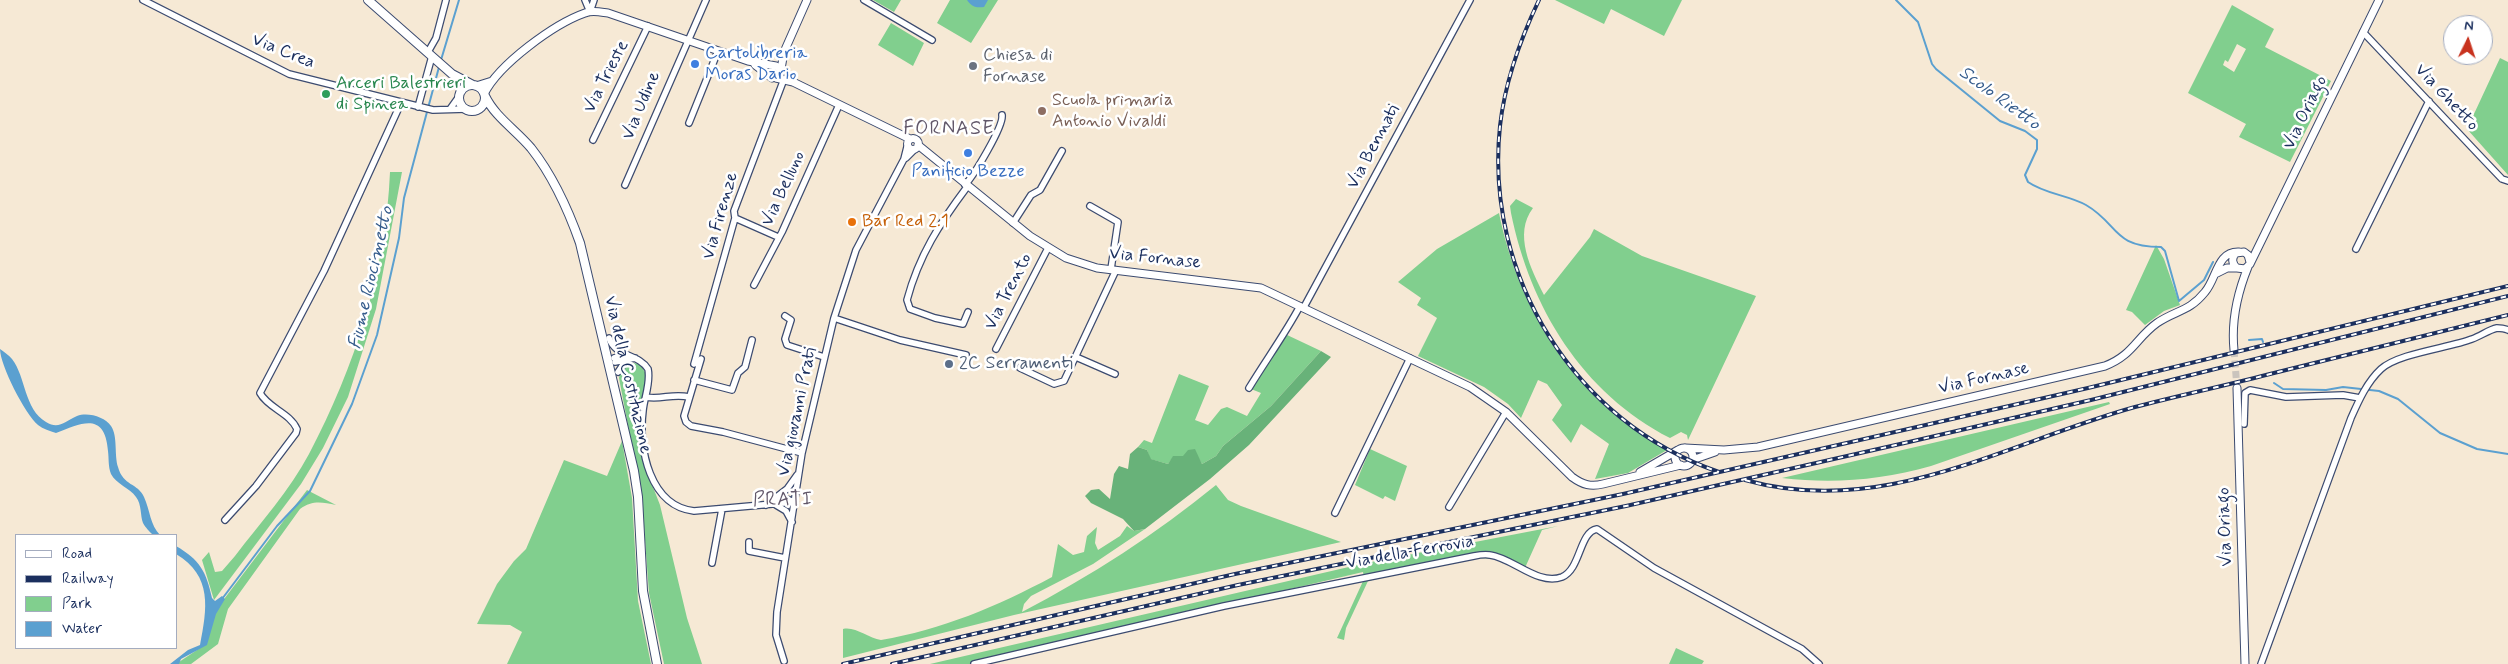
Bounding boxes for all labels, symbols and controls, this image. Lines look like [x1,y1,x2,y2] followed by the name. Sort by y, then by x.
[2443,15,2493,65] north arrow
[2464,17,2474,35] text: N
[248,30,318,74] street label: Via Crea
[580,37,634,117] street label: Via Trieste
[705,43,807,86] place label: Cartolibreria Moras Dario
[983,45,1052,88] place label: Chiesa di Fornase
[689,58,701,70] marker: Cartolibreria Moras Dario
[967,60,979,72] marker: Chiesa di Fornase
[2409,60,2483,136] street label: Via Ghetto
[1954,62,2044,136] water label: Scolo Rietto
[618,69,666,143] street label: Via Udine
[336,73,466,116] place label: Arceri Balestrieri di Spinea
[2279,73,2333,153] street label: Via Oriago
[320,88,332,100] marker: Arceri Balestrieri di Spinea
[1052,90,1173,132] place label: Scuola primaria Antonio Vivaldi
[1343,101,1405,193] street label: Via Bennati
[1036,105,1048,117] marker: Scuola primaria Antonio Vivaldi
[903,118,995,142] district label: FORNASE
[962,147,974,159] marker: Panificio Bezze
[757,148,811,230] street label: Via Belluno
[911,161,1025,183] place label: Panificio Bezze
[698,170,744,262] street label: Via Firenze
[345,204,399,352] water label: Fiume Riocimetto
[862,211,949,233] place label: Bar Red 2.1
[846,216,858,228] marker: Bar Red 2.1
[1108,243,1202,275] street label: Via Fornase
[980,250,1038,334] street label: Via Trento
[598,294,656,456] street label: Via della Costituzione
[774,346,822,478] street label: Via giovanni Prati
[959,353,1073,375] place label: 2C Serramenti
[943,358,955,370] marker: 2C Serramenti
[1937,358,2031,400] street label: Via Fornase
[2214,487,2238,567] street label: Via Oriago
[751,490,815,512] district label: PRATI
[1344,531,1476,575] street label: Via della Ferrovia
[15,534,178,649] legend
[62,544,92,564] text: Road
[62,569,114,589] text: Railway
[62,594,92,614] text: Park
[62,619,102,639] text: Water

